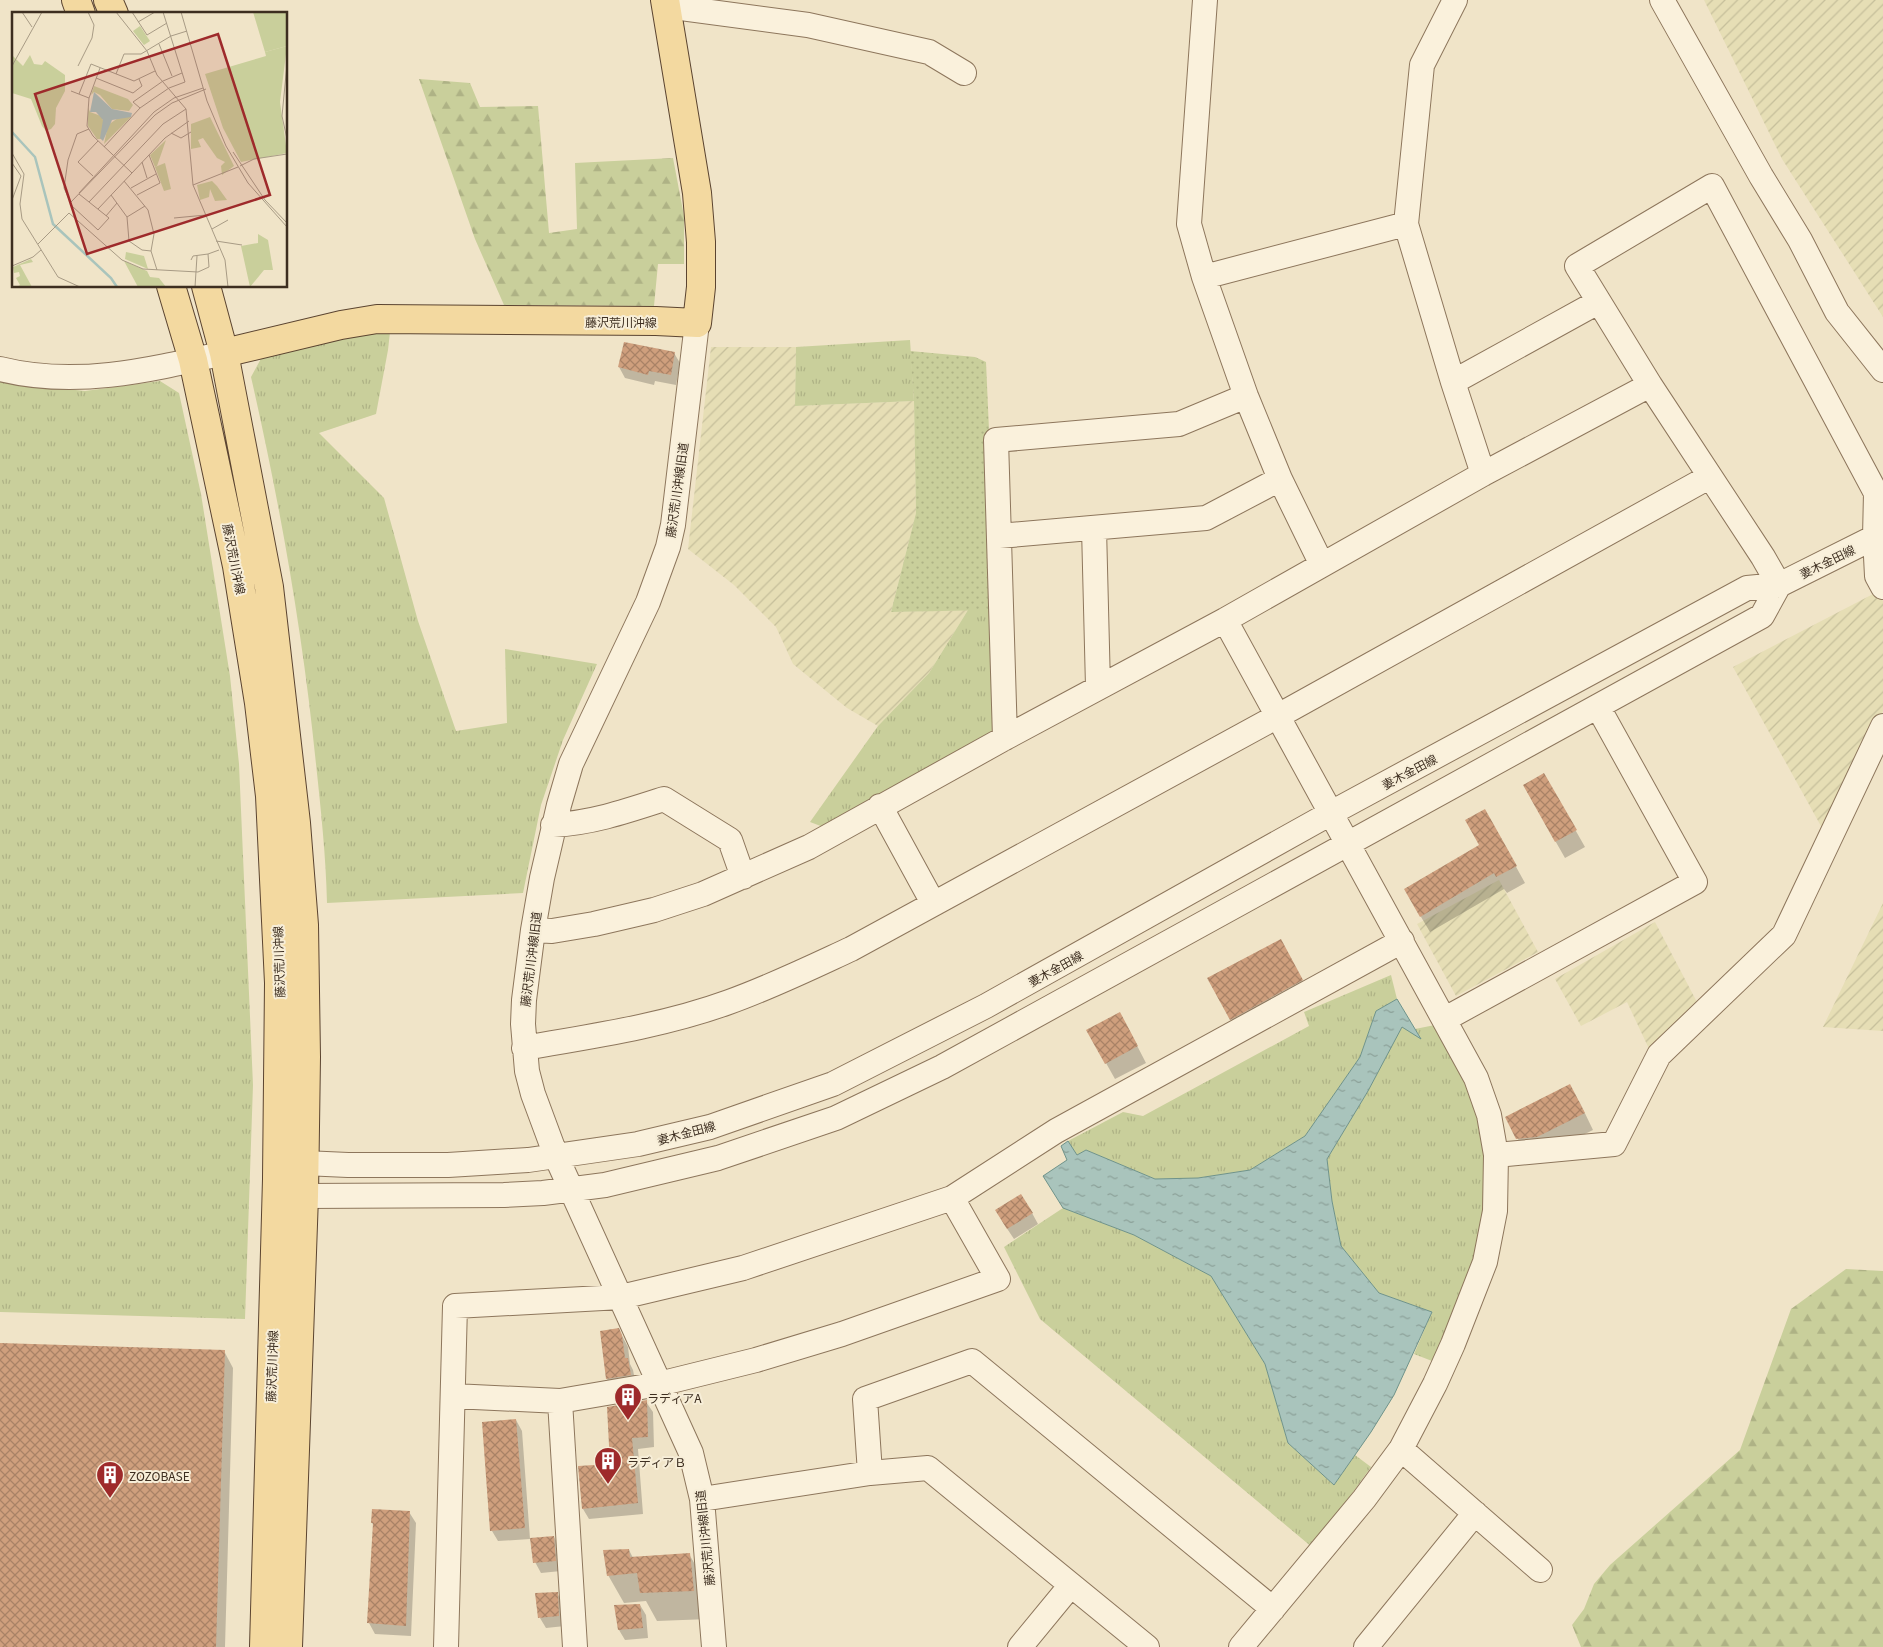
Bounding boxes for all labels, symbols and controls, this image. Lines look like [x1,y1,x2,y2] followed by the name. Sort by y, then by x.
[12,12,288,288] inset map
[585,313,657,330] street label: 藤沢荒川沖線
[661,441,691,539] street label: 藤沢荒川沖線旧道
[220,522,250,596] street label: 藤沢荒川沖線
[1796,540,1858,582] street label: 妻木金田線
[1379,749,1439,793] street label: 妻木金田線
[516,910,544,1008] street label: 藤沢荒川沖線旧道
[268,926,288,998] street label: 藤沢荒川沖線
[1025,946,1085,990] street label: 妻木金田線
[655,1116,717,1148] street label: 妻木金田線
[261,1330,281,1402] street label: 藤沢荒川沖線
[613,1382,643,1421] building icon: ラディアA
[647,1389,702,1406] place label: ラディアA
[593,1446,623,1485] building icon: ラディアＢ
[627,1453,686,1470] place label: ラディアＢ
[95,1460,125,1499] building icon: ZOZOBASE
[129,1467,190,1484] place label: ZOZOBASE
[691,1489,717,1587] street label: 藤沢荒川沖線旧道

